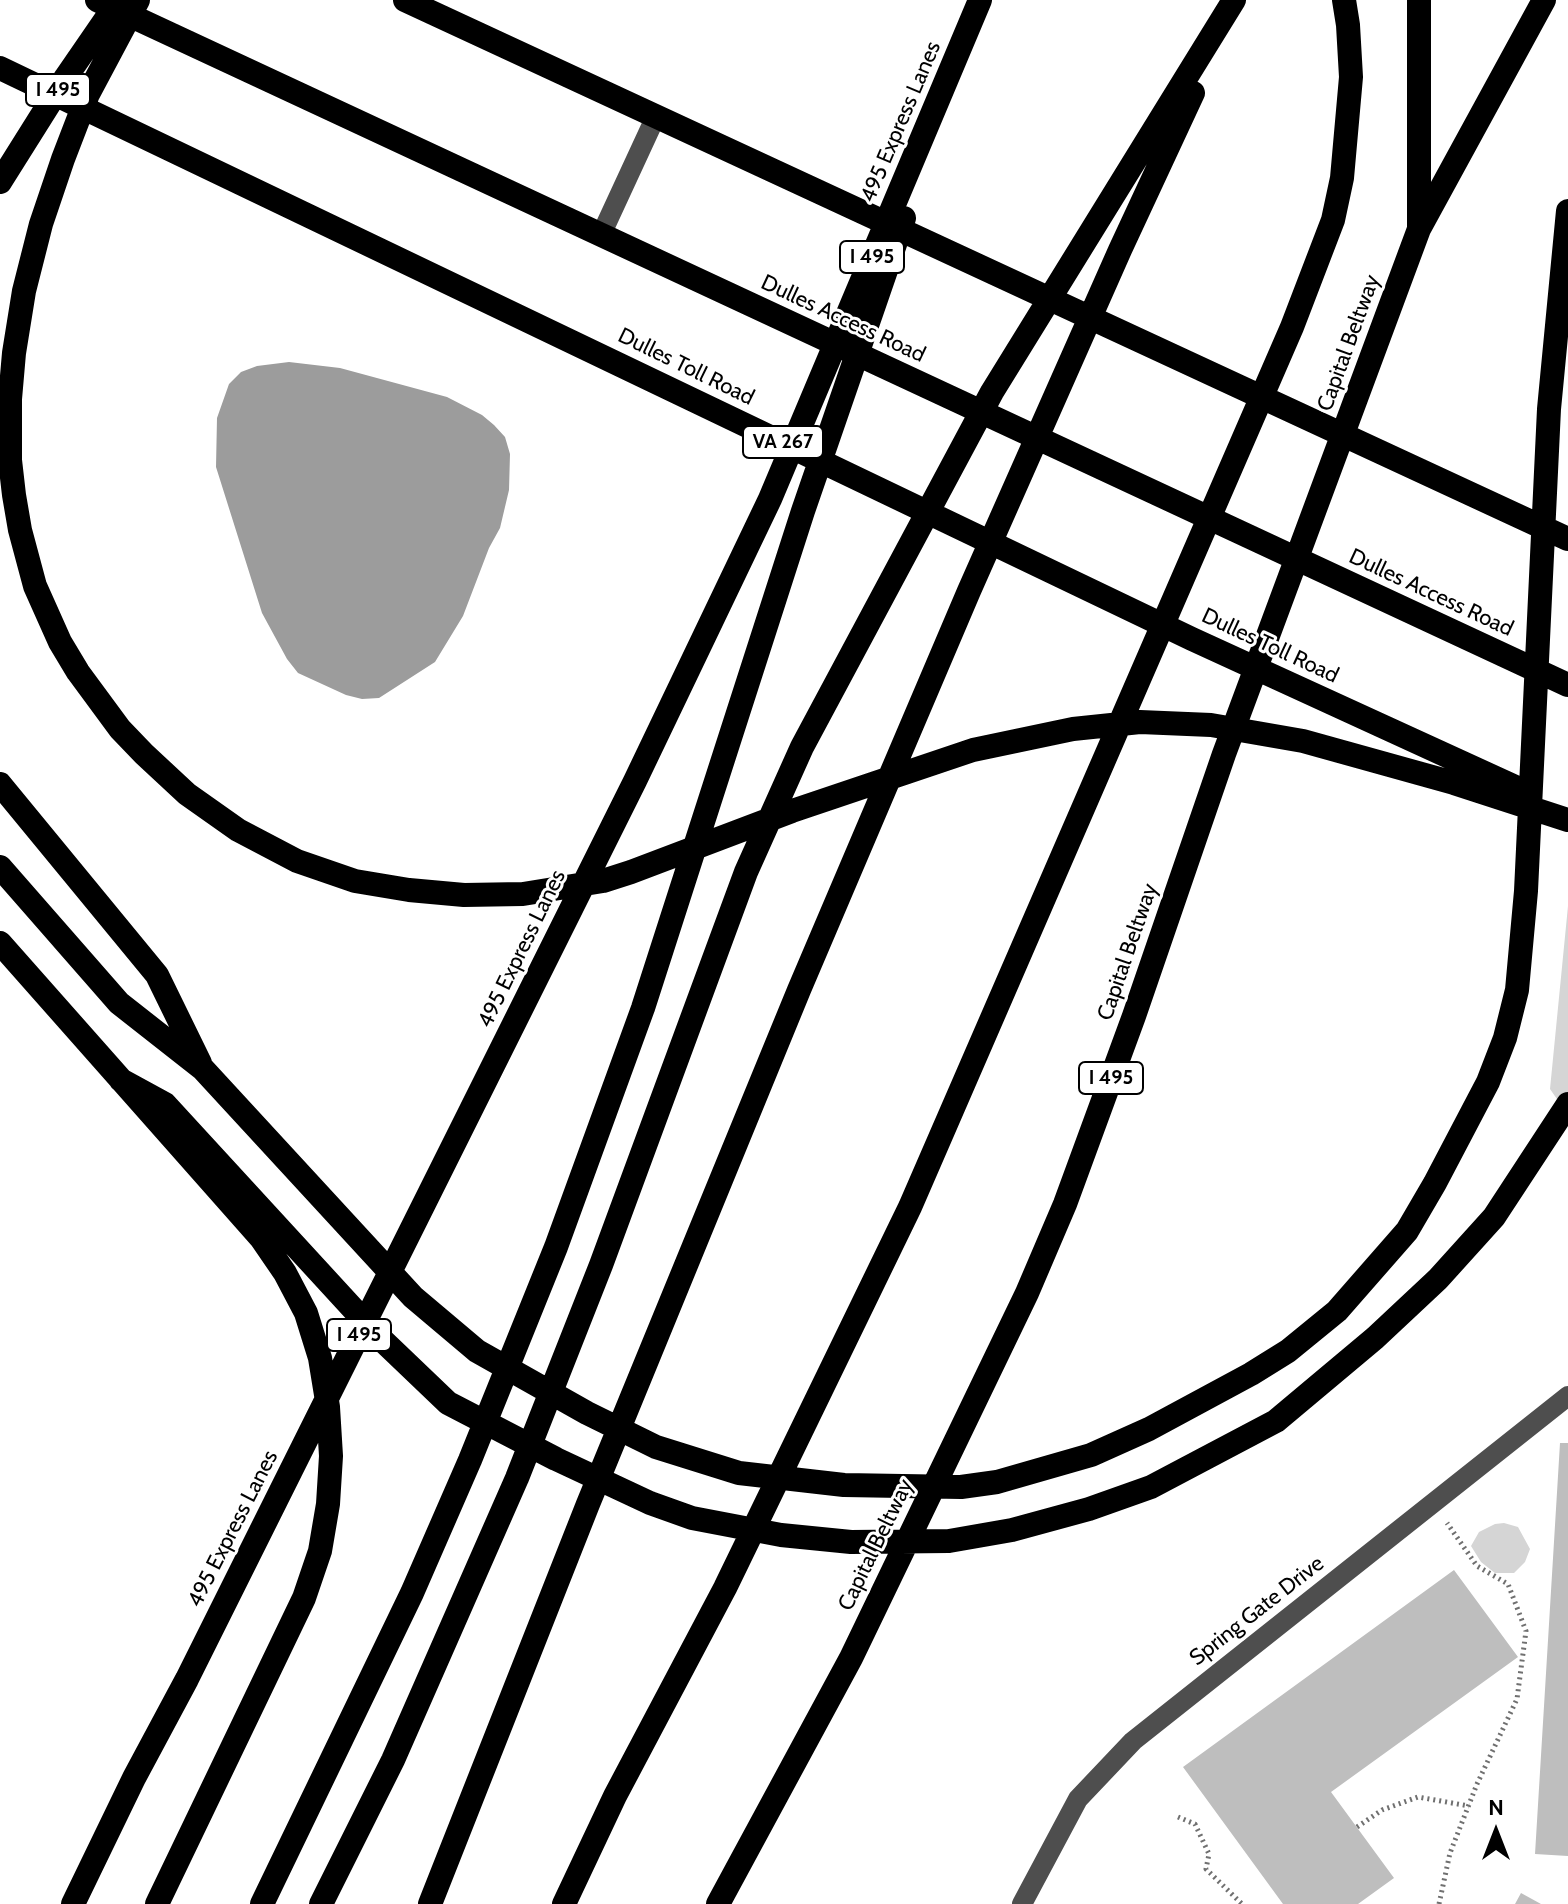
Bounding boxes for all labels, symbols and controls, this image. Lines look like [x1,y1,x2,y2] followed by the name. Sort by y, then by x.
[855,38,947,206] street label: 495 Express Lanes
[26,74,90,106] road number: I 495
[840,241,904,273] road number: I 495
[757,269,929,369] street label: Dulles Access Road
[1312,271,1386,415] street label: Capital Beltway
[614,323,758,411] street label: Dulles Toll Road
[743,426,823,458] road number: VA 267
[1345,543,1517,643] street label: Dulles Access Road
[1197,603,1343,689] street label: Dulles Toll Road
[472,866,572,1032] street label: 495 Express Lanes
[1092,880,1164,1024] street label: Capital Beltway
[1079,1062,1143,1094] road number: I 495
[327,1319,391,1351] road number: I 495
[182,1446,284,1612] street label: 495 Express Lanes
[833,1475,919,1615] street label: Capital Beltway
[1185,1550,1329,1672] street label: Spring Gate Drive
[1456,1792,1536,1872] north arrow
[1488,1794,1504,1821] text: N

